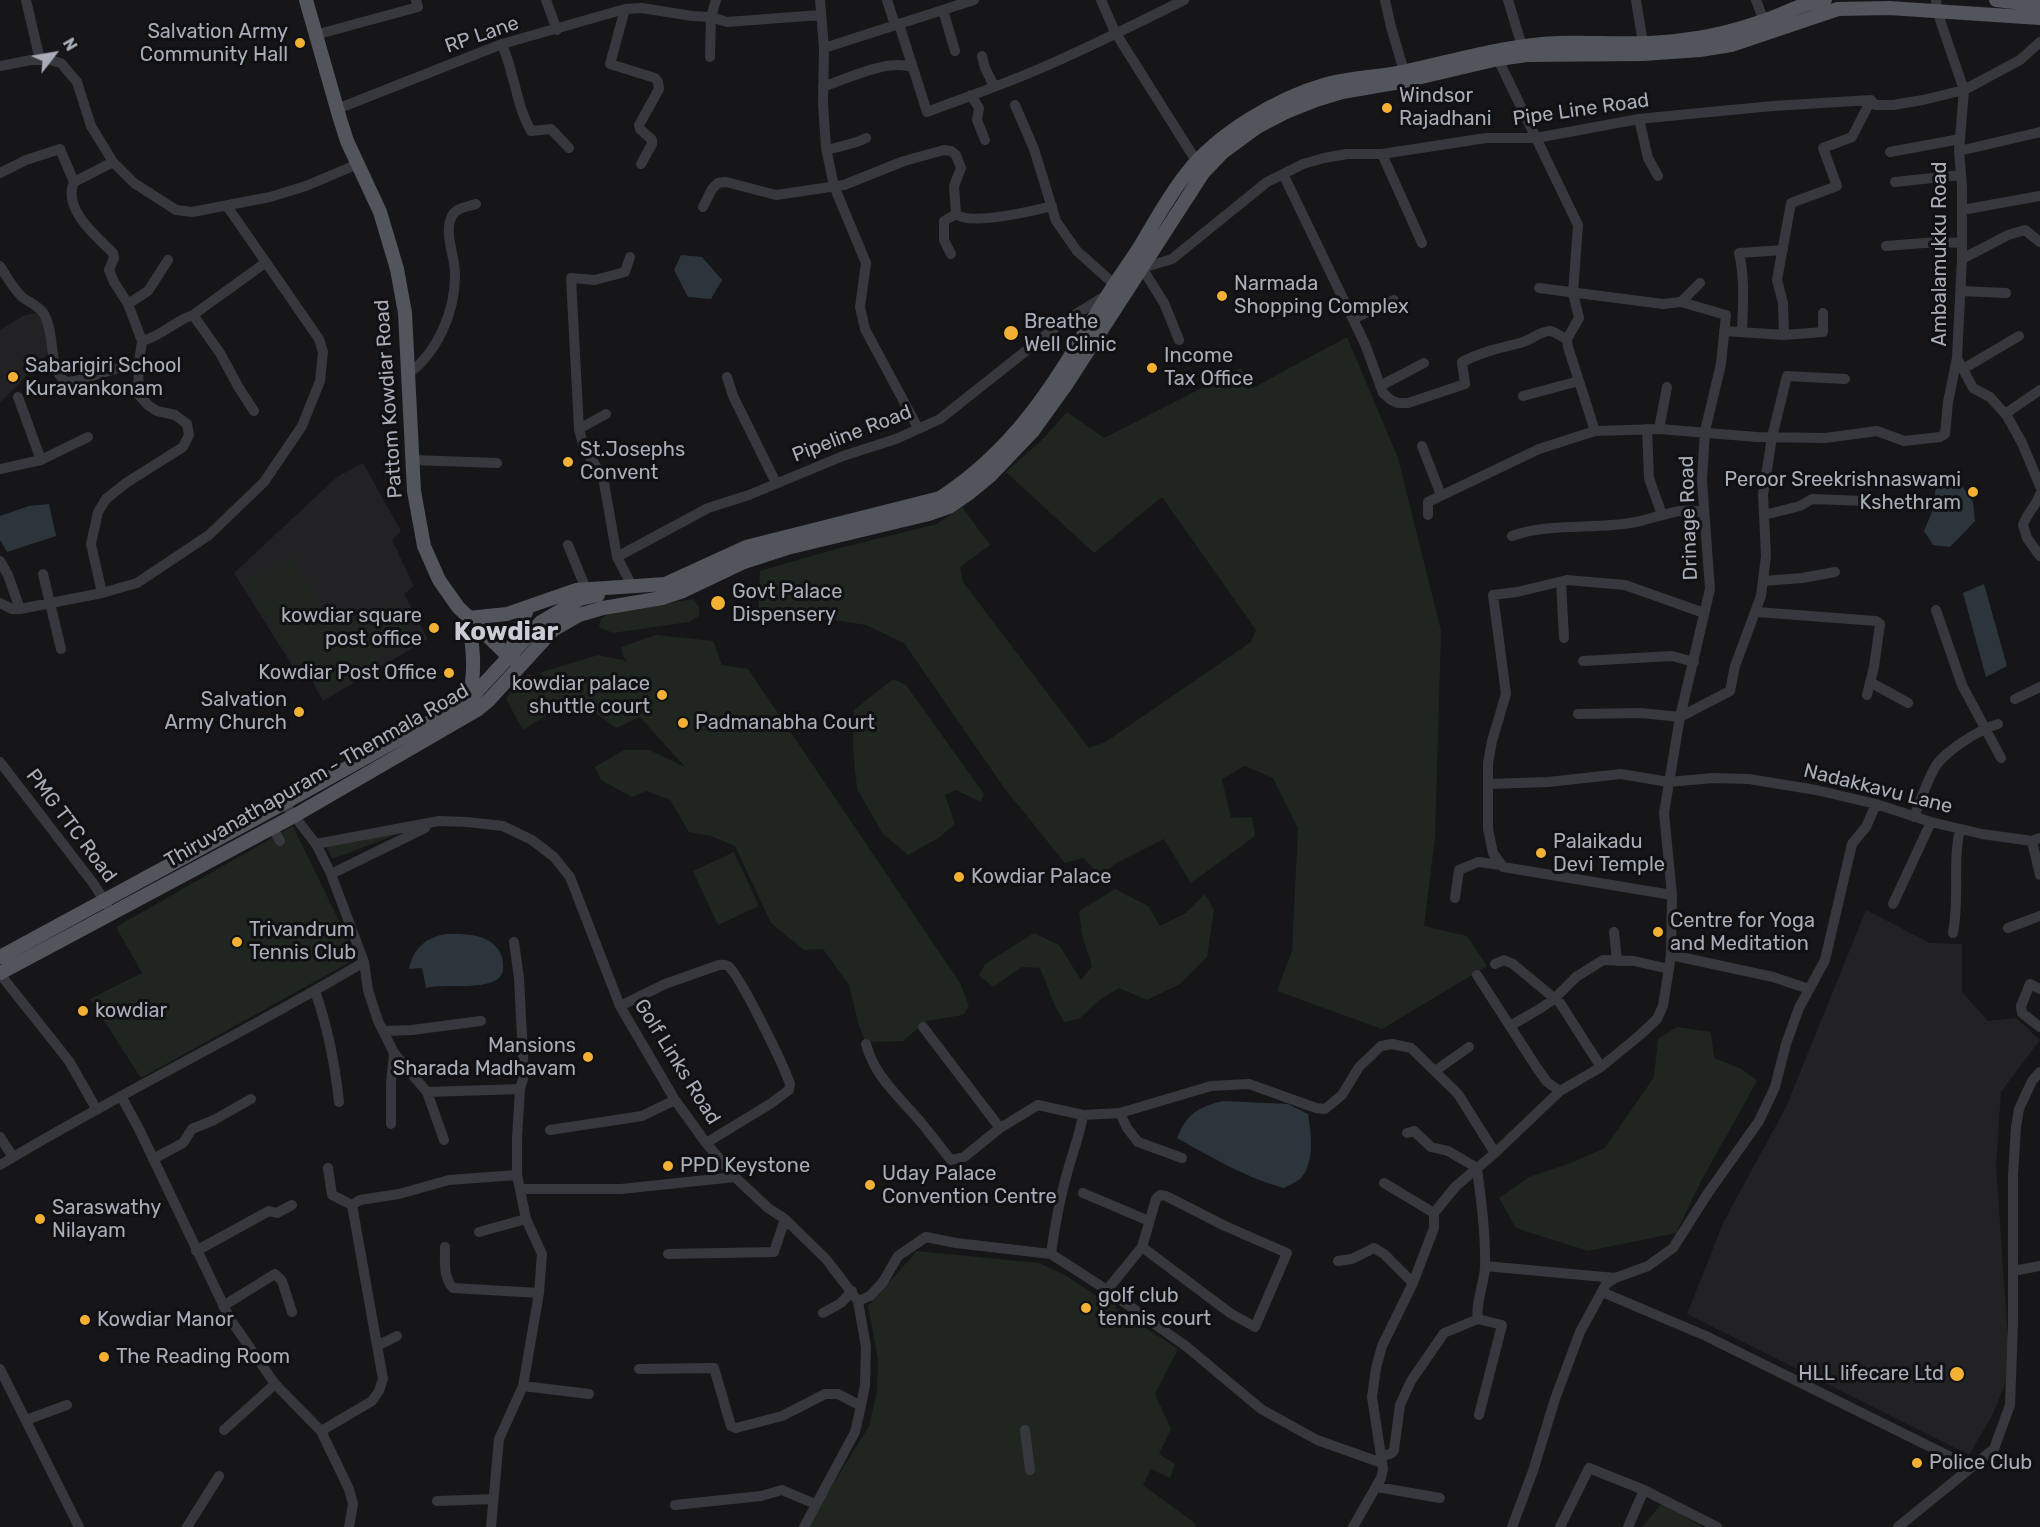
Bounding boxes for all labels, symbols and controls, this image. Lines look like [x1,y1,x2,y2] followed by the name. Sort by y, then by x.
[442,11,522,59] street label: RP Lane
[140,20,288,67] place label: Salvation Army Community Hall
[24,24,84,84] north arrow
[59,35,81,54] text: N
[293,36,307,50] marker: Salvation Army Community Hall
[1399,84,1492,131] place label: Windsor Rajadhani
[1511,89,1651,131] street label: Pipe Line Road
[1380,101,1394,115] marker: Windsor Rajadhani
[1928,162,1952,346] street label: Ambalamukku Road
[1234,272,1409,319] place label: Narmada Shopping Complex
[1215,289,1229,303] marker: Narmada Shopping Complex
[370,299,408,499] street label: Pattom Kowdiar Road
[1024,310,1116,357] place label: Breathe Well Clinic
[1002,324,1020,342] marker: Breathe Well Clinic
[1164,344,1253,391] place label: Income Tax Office
[25,354,181,401] place label: Sabarigiri School Kuravankonam
[1145,361,1159,375] marker: Income Tax Office
[6,370,20,384] marker: Sabarigiri School Kuravankonam
[789,400,915,468] street label: Pipeline Road
[580,438,685,485] place label: St.Josephs Convent
[561,455,575,469] marker: St.Josephs Convent
[1675,455,1703,581] street label: Drinage Road
[1724,468,1961,515] place label: Peroor Sreekrishnaswami Kshethram
[1966,485,1980,499] marker: Peroor Sreekrishnaswami Kshethram
[732,580,842,627] place label: Govt Palace Dispensery
[709,594,727,612] marker: Govt Palace Dispensery
[281,604,422,651] place label: kowdiar square post office
[454,616,558,648] district label: Kowdiar
[427,621,441,635] marker: kowdiar square post office
[258,661,437,685] place label: Kowdiar Post Office
[442,666,456,680] marker: Kowdiar Post Office
[512,672,650,719] place label: kowdiar palace shuttle court
[161,679,473,873] street label: Thiruvanathapuram - Thenmala Road
[164,688,287,735] place label: Salvation Army Church
[655,688,669,702] marker: kowdiar palace shuttle court
[292,705,306,719] marker: Salvation Army Church
[695,711,875,735] place label: Padmanabha Court
[676,716,690,730] marker: Padmanabha Court
[1801,759,1955,819] street label: Nadakkavu Lane
[21,765,121,887] street label: PMG TTC Road
[1553,830,1665,877] place label: Palaikadu Devi Temple
[1534,846,1548,860] marker: Palaikadu Devi Temple
[971,865,1112,889] place label: Kowdiar Palace
[952,870,966,884] marker: Kowdiar Palace
[1670,909,1815,956] place label: Centre for Yoga and Meditation
[249,918,356,965] place label: Trivandrum Tennis Club
[1651,925,1665,939] marker: Centre for Yoga and Meditation
[230,935,244,949] marker: Trivandrum Tennis Club
[629,995,725,1129] street label: Golf Links Road
[95,999,167,1023] place label: kowdiar
[76,1004,90,1018] marker: kowdiar
[393,1034,576,1081] place label: Mansions Sharada Madhavam
[581,1050,595,1064] marker: Mansions Sharada Madhavam
[680,1154,810,1178] place label: PPD Keystone
[661,1159,675,1173] marker: PPD Keystone
[882,1162,1057,1209] place label: Uday Palace Convention Centre
[863,1178,877,1192] marker: Uday Palace Convention Centre
[52,1196,161,1243] place label: Saraswathy Nilayam
[33,1212,47,1226] marker: Saraswathy Nilayam
[1098,1284,1211,1331] place label: golf club tennis court
[1079,1301,1093,1315] marker: golf club tennis court
[97,1308,234,1332] place label: Kowdiar Manor
[78,1313,92,1327] marker: Kowdiar Manor
[116,1345,290,1369] place label: The Reading Room
[97,1350,111,1364] marker: The Reading Room
[1798,1362,1944,1386] place label: HLL lifecare Ltd
[1948,1365,1966,1383] marker: HLL lifecare Ltd
[1929,1451,2032,1475] place label: Police Club
[1910,1456,1924,1470] marker: Police Club

